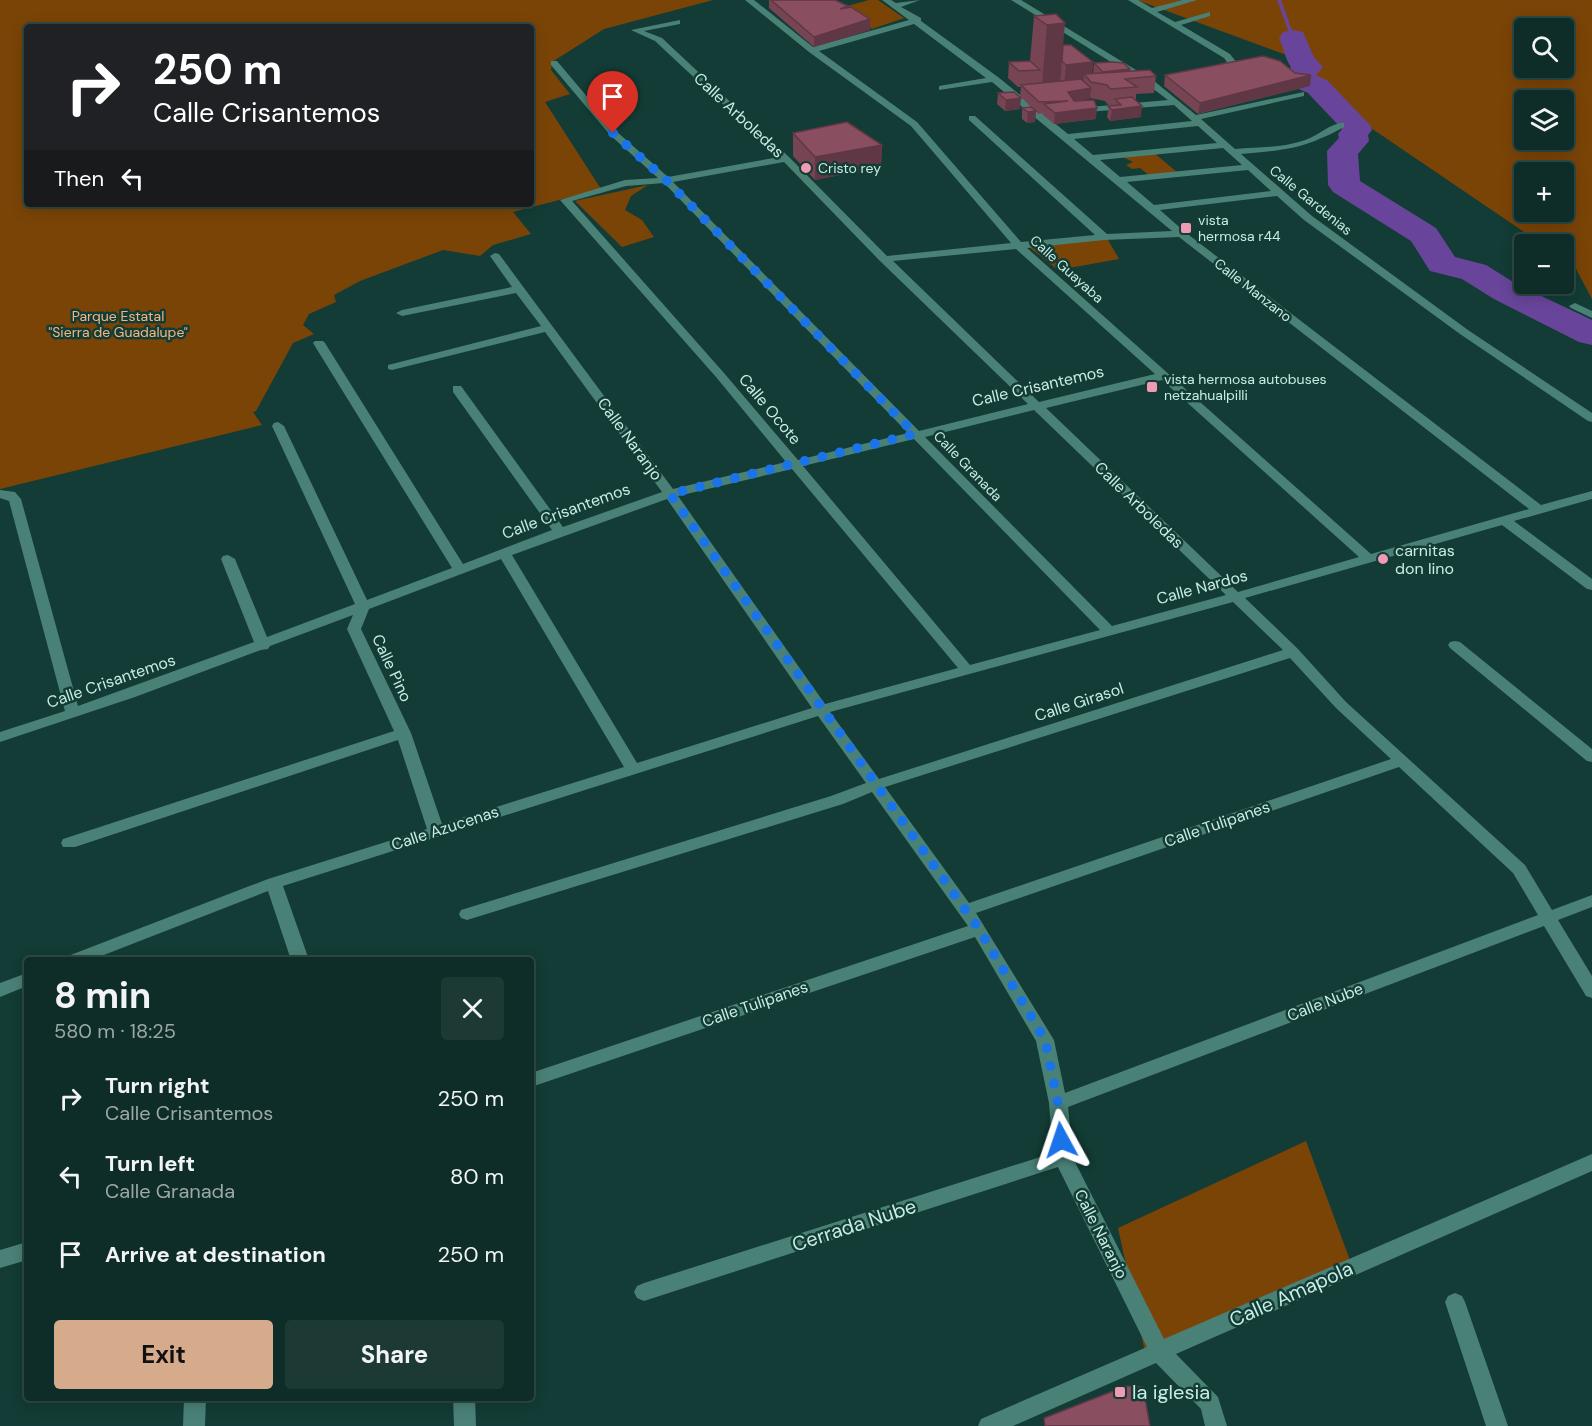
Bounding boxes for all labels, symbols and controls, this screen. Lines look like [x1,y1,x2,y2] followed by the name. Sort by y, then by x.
[1514,18,1574,294] map controls
[1514,18,1574,78] button: search
[153,42,282,97] text: 250 m
[54,48,132,126] icon: right
[689,68,789,162] street label: Calle Arboledas
[587,71,638,133] pin
[596,80,629,113] icon: arrive
[1514,90,1574,150] button: layers
[153,95,380,130] text: Calle Crisantemos
[818,159,881,177] place label: Cristo rey
[799,161,813,175] marker: Cristo rey
[1266,161,1356,239] street label: Calle Gardenias
[116,162,149,195] icon: left
[1514,162,1574,222] button: +
[54,164,104,193] text: Then
[1198,211,1281,245] place label: vista hermosa r44
[1179,221,1193,235] marker: vista hermosa r44
[1026,231,1108,307] street label: Calle Guayaba
[1514,234,1574,294] button: −
[1211,254,1295,326] street label: Calle Manzano
[48,307,188,341] park label: Parque Estatal "Sierra de Guadalupe"
[970,361,1106,411] street label: Calle Crisantemos
[734,369,806,449] street label: Calle Ocote
[1164,370,1327,404] place label: vista hermosa autobuses netzahualpilli
[1145,380,1159,394] marker: vista hermosa autobuses netzahualpilli
[593,393,667,485] street label: Calle Naranjo
[930,427,1006,505] street label: Calle Granada
[1090,457,1188,553] street label: Calle Arboledas
[499,478,633,544] street label: Calle Crisantemos
[1395,540,1455,579] place label: carnitas don lino
[1376,552,1390,566] marker: carnitas don lino
[1154,565,1250,609] street label: Calle Nardos
[367,631,417,705] street label: Calle Pino
[44,649,178,713] street label: Calle Crisantemos
[1032,678,1126,726] street label: Calle Girasol
[1161,796,1273,852] street label: Calle Tulipanes
[389,801,501,855] street label: Calle Azucenas
[54,972,151,1019] text: 8 min
[699,976,811,1032] street label: Calle Tulipanes
[441,977,504,1040] button: close
[1284,978,1366,1026] street label: Calle Nube
[54,1018,176,1044] text: 580 m · 18:25
[105,1071,210,1100] text: Turn right
[54,1082,87,1115] icon: right
[437,1084,504,1113] text: 250 m
[105,1100,273,1126] text: Calle Crisantemos
[1029,1108,1093,1172] position arrow
[105,1149,195,1178] text: Turn left
[54,1160,87,1193] icon: left
[450,1162,504,1191] text: 80 m
[105,1178,235,1204] text: Calle Granada
[1069,1186,1133,1282] street label: Calle Naranjo
[789,1193,919,1257] street label: Cerrada Nube
[54,1238,87,1271] icon: arrive
[105,1240,326,1269] text: Arrive at destination
[437,1240,504,1269] text: 250 m
[1225,1255,1357,1333] street label: Calle Amapola
[54,1320,273,1389] button: Exit
[285,1320,504,1389] button: Share
[1132,1379,1210,1405] place label: la iglesia
[1113,1385,1127,1399] marker: la iglesia

